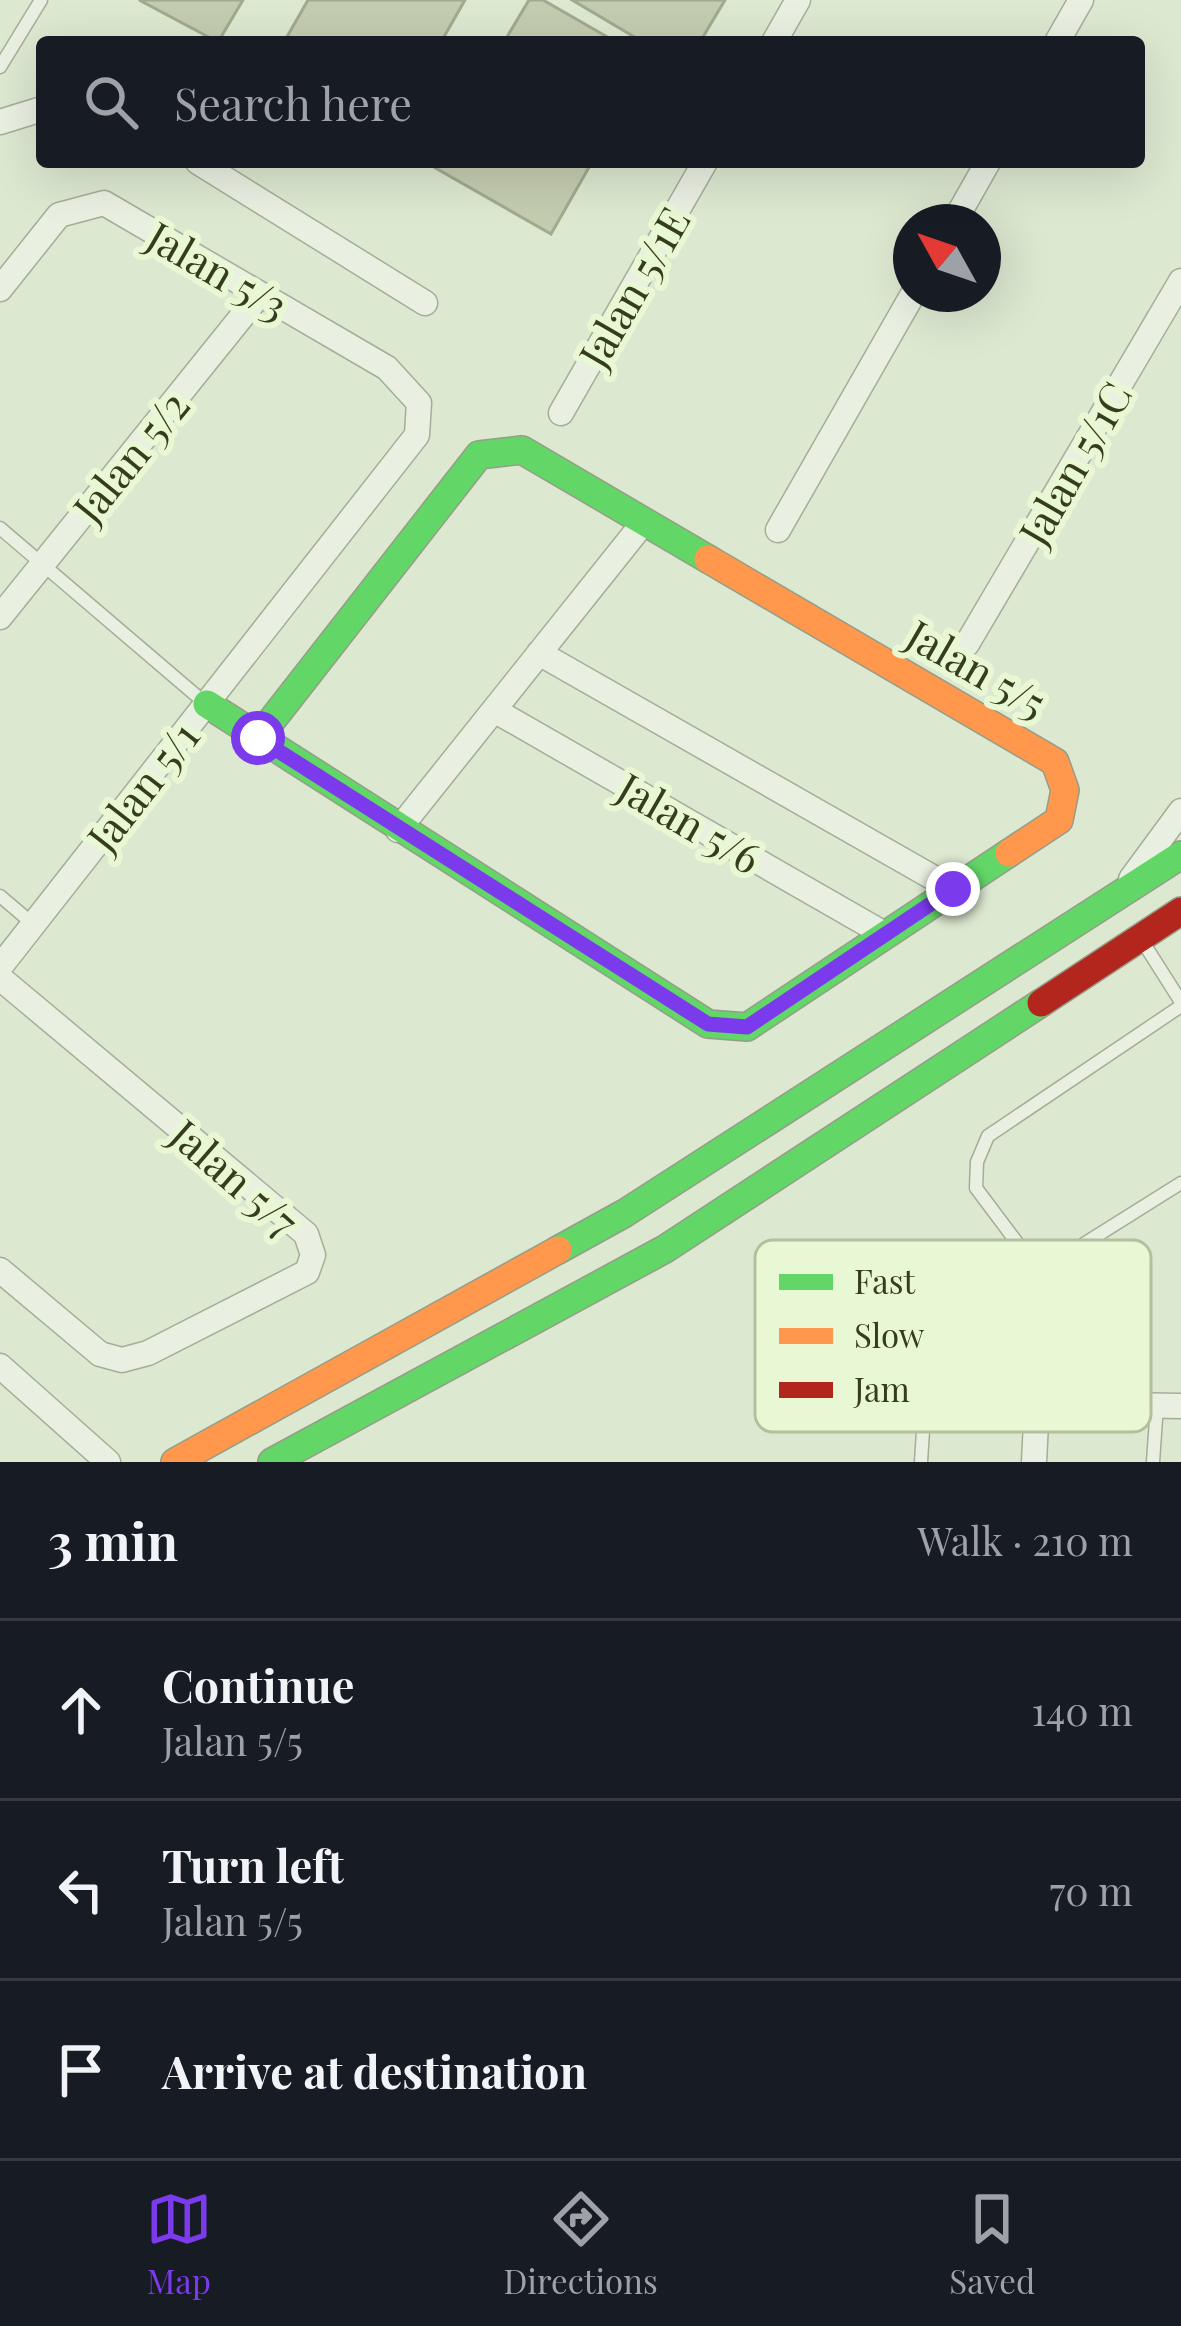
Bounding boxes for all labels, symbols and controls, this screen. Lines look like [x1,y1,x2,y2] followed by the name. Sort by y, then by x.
[36,36,1145,168] search box
[78,69,144,135] icon: search
[174,72,412,132] text: Search here
[564,197,701,378] street label: Jalan 5/1E
[893,204,1001,312] north arrow
[137,207,298,333] street label: Jalan 5/3
[1004,371,1143,556] street label: Jalan 5/1C
[59,378,200,534] street label: Jalan 5/2
[896,605,1057,730] street label: Jalan 5/5
[73,709,210,863] street label: Jalan 5/1
[231,711,285,765] route start
[607,758,772,885] street label: Jalan 5/6
[926,862,980,916] route end
[158,1105,311,1248] street label: Jalan 5/7
[755,1240,1151,1432] legend
[854,1258,917,1302] text: Fast
[854,1312,925,1356] text: Slow
[853,1366,910,1410] text: Jam
[48,1506,178,1574] text: 3 min
[918,1514,1133,1566] text: Walk · 210 m
[162,1654,354,1714] text: Continue
[48,1677,114,1743] icon: ahead
[1032,1684,1133,1736] text: 140 m
[162,1714,303,1766] text: Jalan 5/5
[162,1834,344,1894] text: Turn left
[48,1857,114,1923] icon: left
[1049,1864,1133,1916] text: 70 m
[162,1894,303,1946] text: Jalan 5/5
[48,2037,114,2103] icon: arrive
[162,2040,587,2100] text: Arrive at destination
[146,2186,212,2302] tab: Map
[503,2186,658,2302] tab: Directions
[949,2186,1035,2302] tab: Saved

